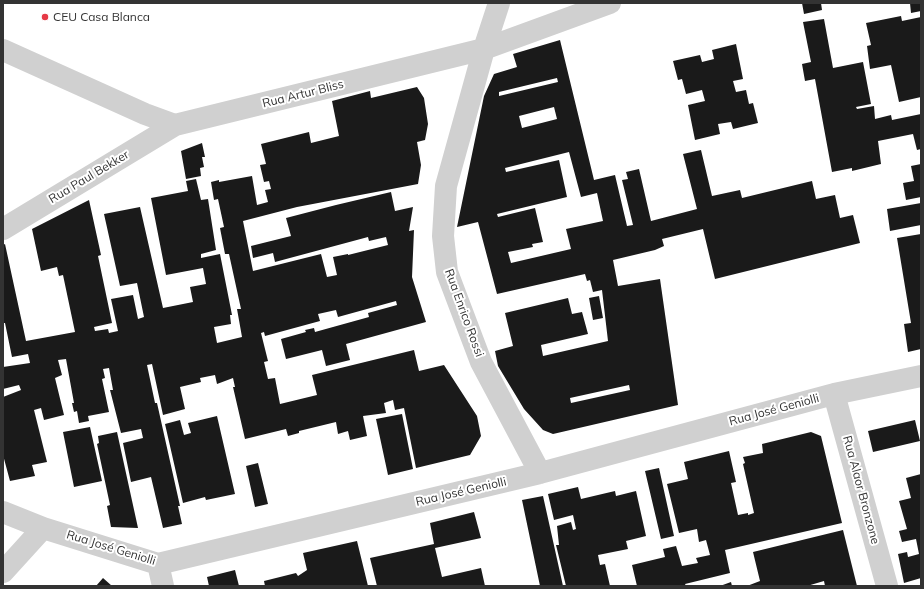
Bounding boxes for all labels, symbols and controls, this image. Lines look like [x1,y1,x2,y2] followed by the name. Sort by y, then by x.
[53,10,150,24] place label: CEU Casa Blanca
[40,12,50,22] marker: CEU Casa Blanca
[261,77,345,111] street label: Rua Artur Bliss
[46,147,132,207] street label: Rua Paul Bekker
[441,267,487,359] street label: Rua Enrico Rossi
[727,391,821,429] street label: Rua José Geniolli
[840,434,882,546] street label: Rua Alaor Bronzone
[414,475,508,509] street label: Rua José Geniolli
[65,528,157,568] street label: Rua José Geniolli

